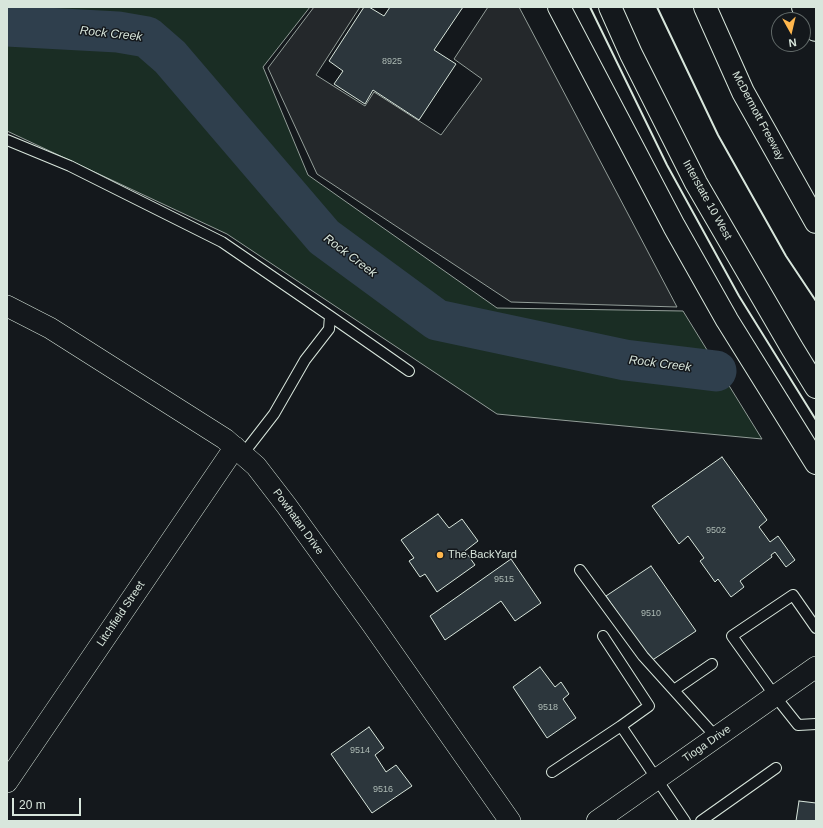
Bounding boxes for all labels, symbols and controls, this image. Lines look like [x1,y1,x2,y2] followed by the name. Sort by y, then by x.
[771,12,811,52] north arrow
[79,24,143,44] water label: Rock Creek
[788,36,797,49] text: N
[382,57,402,67] house number: 8925
[729,69,787,163] street label: McDermott Freeway
[680,158,734,242] street label: Interstate 10 West
[321,231,379,281] water label: Rock Creek
[628,353,692,375] water label: Rock Creek
[270,487,326,557] street label: Powhatan Drive
[706,526,726,536] house number: 9502
[448,548,517,562] place label: The BackYard
[435,550,445,560] marker: The BackYard
[494,575,514,585] house number: 9515
[94,579,148,649] street label: Litchfield Street
[641,609,661,619] house number: 9510
[538,703,558,713] house number: 9518
[680,723,734,765] street label: Tioga Drive
[350,746,370,756] house number: 9514
[373,785,393,795] house number: 9516
[14,790,83,816] scale bar
[19,798,46,812] text: 20 m

